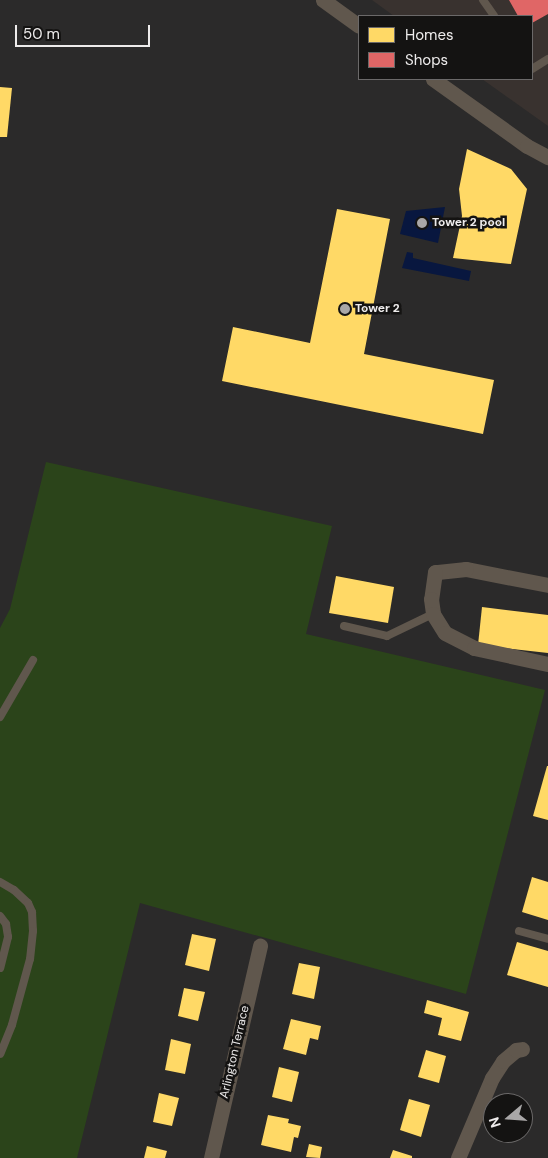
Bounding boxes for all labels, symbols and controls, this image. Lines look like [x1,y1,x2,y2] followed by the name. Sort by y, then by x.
[18,15,152,47] scale bar
[358,15,533,80] legend
[23,24,60,44] text: 50 m
[405,25,454,45] text: Homes
[405,50,448,70] text: Shops
[432,216,505,230] place label: Tower 2 pool
[416,217,428,229] marker: Tower 2 pool
[355,302,400,316] place label: Tower 2
[339,303,351,315] marker: Tower 2
[217,1004,253,1100] street label: Arlington Terrace
[483,1093,533,1143] north arrow
[485,1115,505,1130] text: N

